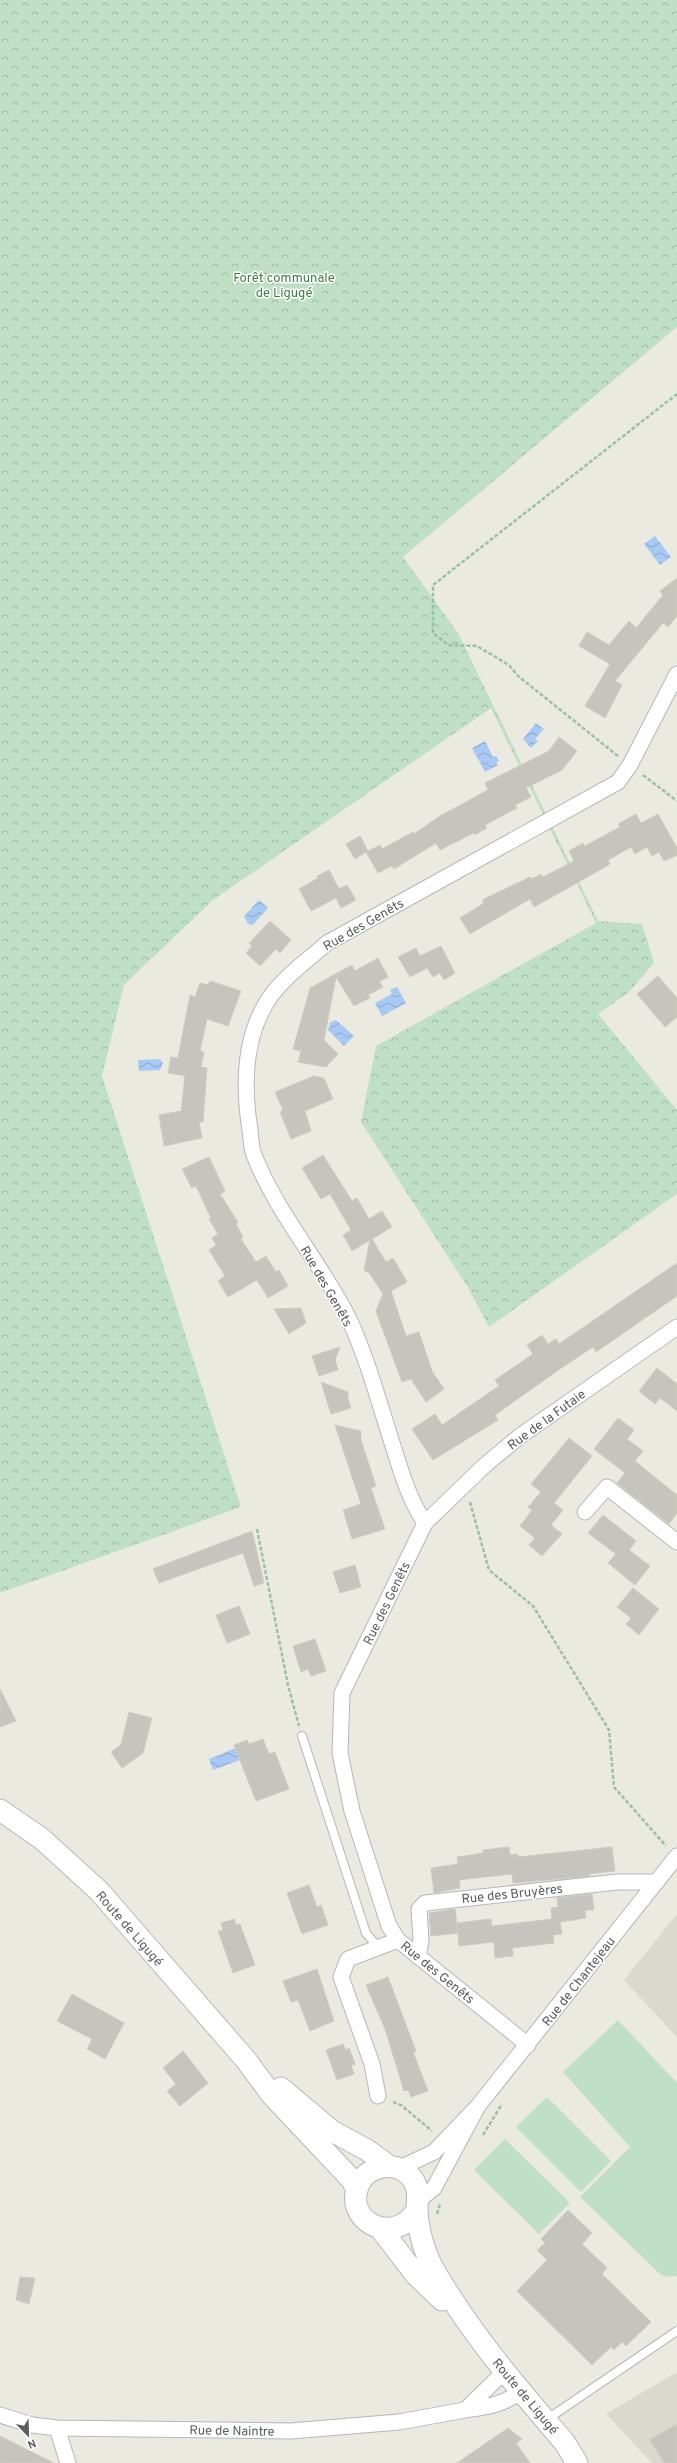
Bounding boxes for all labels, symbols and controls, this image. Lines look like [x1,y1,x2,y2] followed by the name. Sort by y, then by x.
[233,271,335,302] park label: Forêt communale de Ligugé
[321,896,407,955] street label: Rue des Genêts
[296,1244,355,1330] street label: Rue des Genêts
[505,1387,589,1454] street label: Rue de la Futaie
[361,1560,415,1648] street label: Rue des Genêts
[461,1882,564,1908] street label: Rue des Bruyères
[91,1888,166,1970] street label: Route de Ligugé
[540,1934,619,2030] street label: Rue de Chantejeau
[396,1939,477,2008] street label: Rue des Genêts
[488,2356,561,2439] street label: Route de Ligugé
[8,2415,48,2455] north arrow
[189,2423,275,2441] street label: Rue de Naintre
[25,2435,38,2451] text: N

